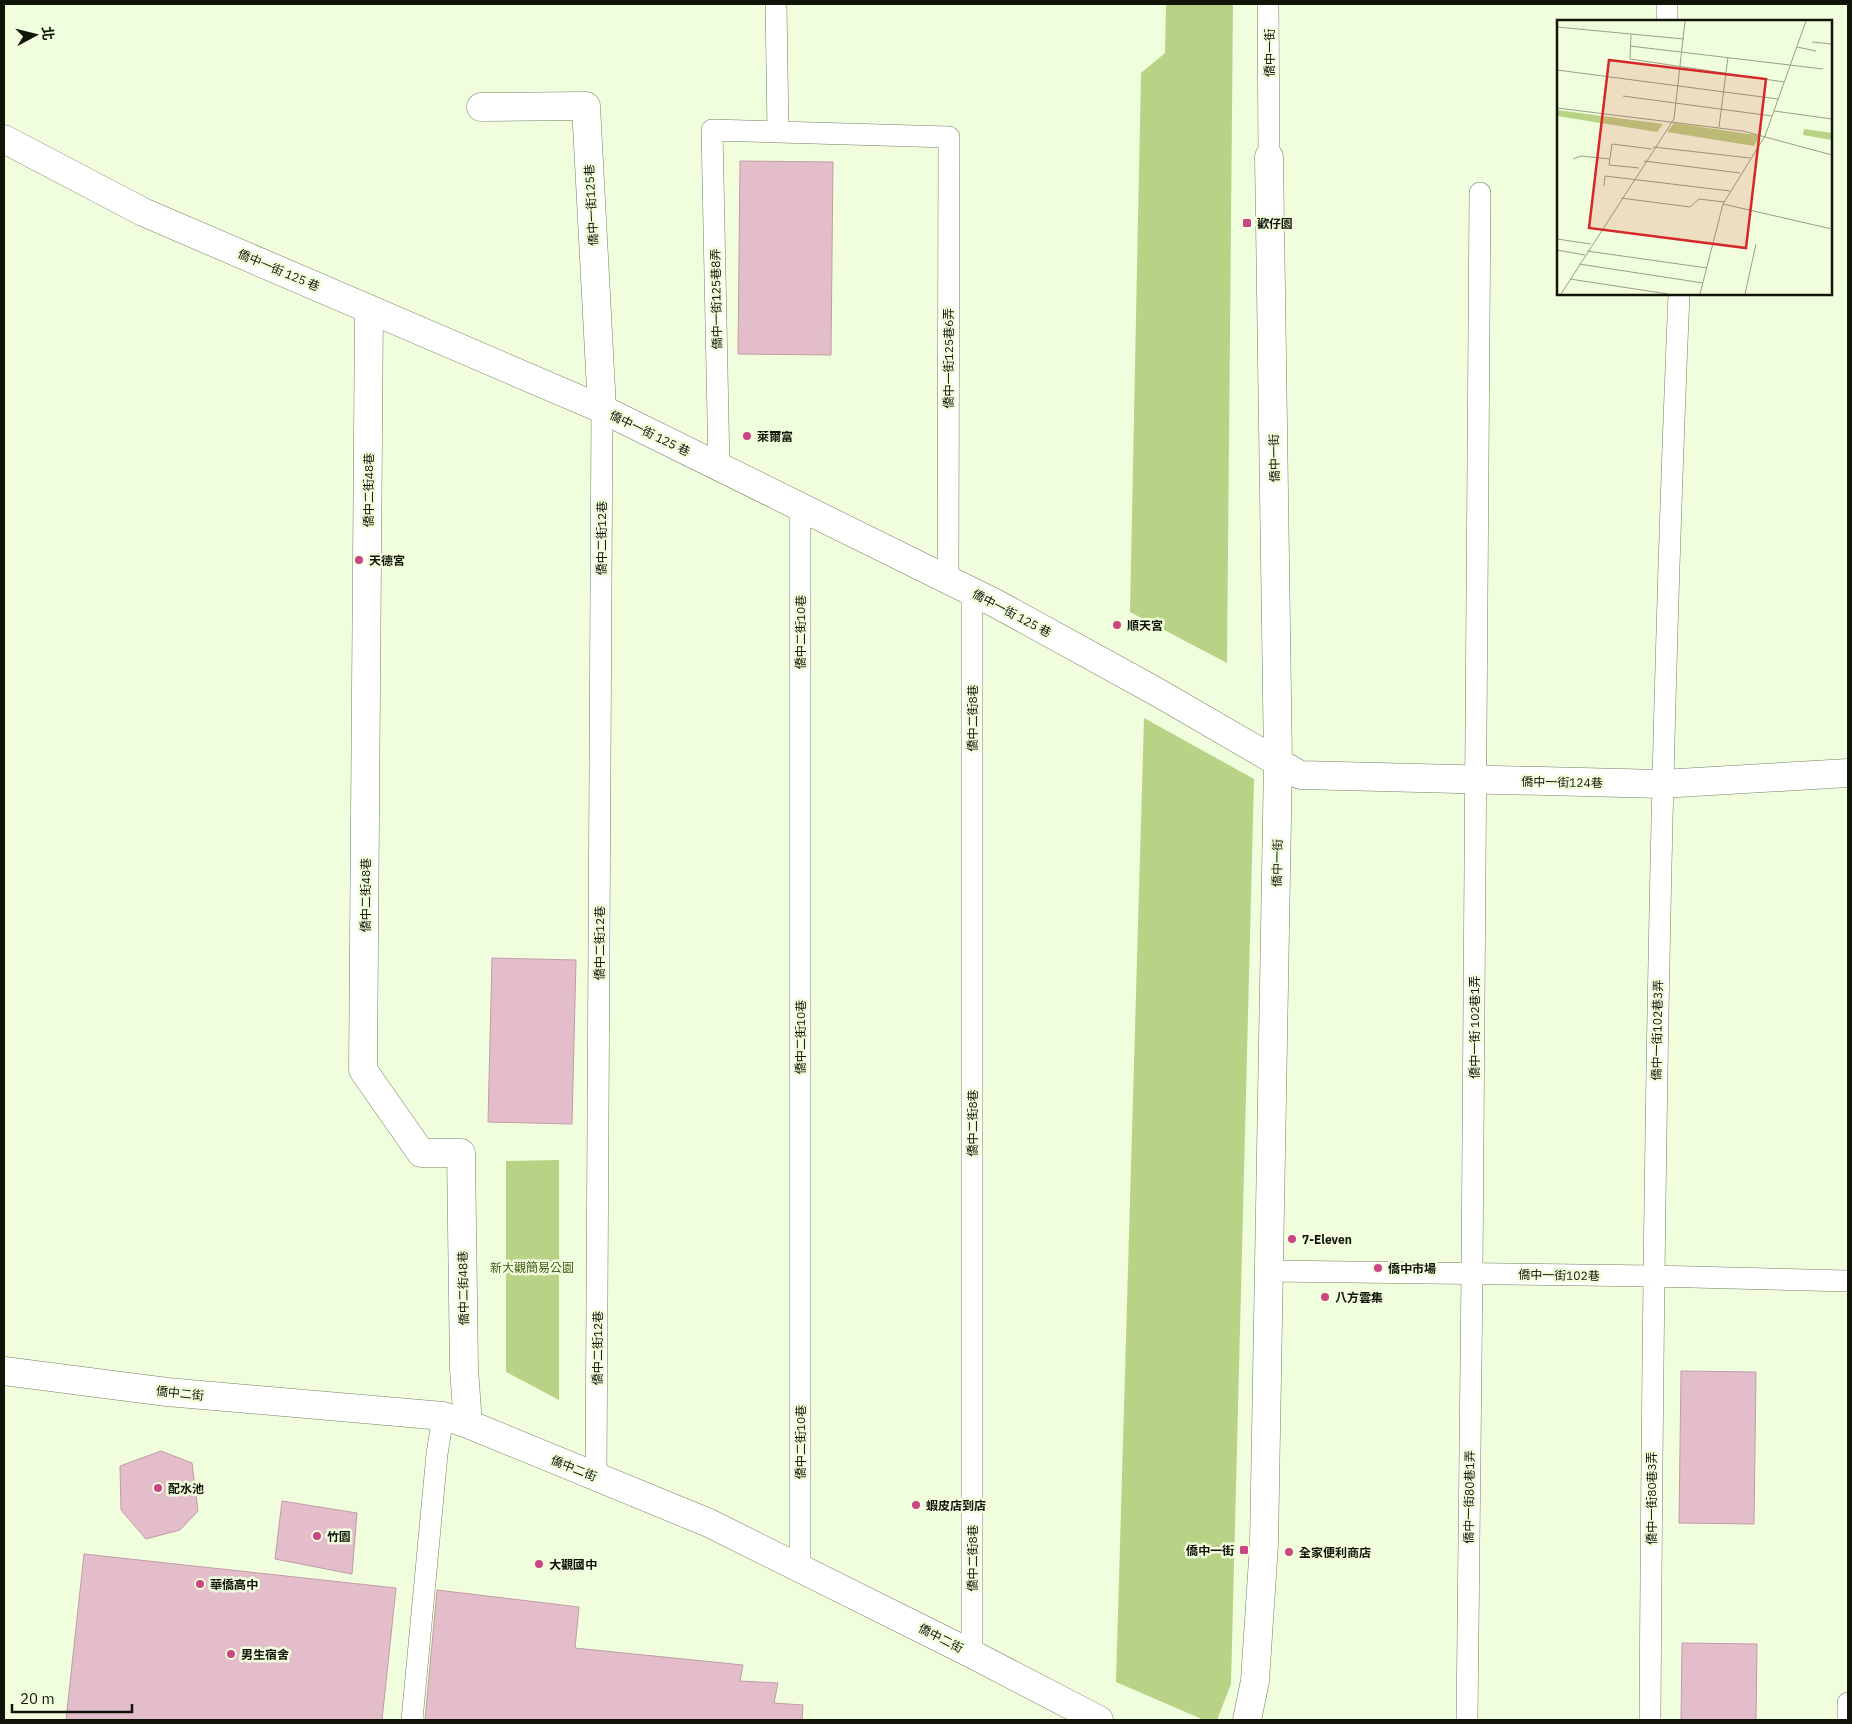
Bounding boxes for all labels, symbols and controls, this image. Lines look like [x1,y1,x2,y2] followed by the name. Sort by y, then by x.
[10,10,60,60] north arrow
[1557,20,1832,295] inset map
[38,25,58,41] text: 北
[1262,29,1277,77] street label: 僑中一街
[581,164,601,246] street label: 僑中一街125巷
[1257,216,1293,231] place label: 歡仔園
[1241,217,1253,229] marker: 歡仔園
[236,246,322,294] street label: 僑中一街 125 巷
[708,248,724,350] street label: 僑中一街125巷8弄
[941,308,956,408] street label: 僑中一街125巷6弄
[607,407,693,459] street label: 僑中一街 125 巷
[757,429,793,444] place label: 萊爾富
[741,430,753,442] marker: 萊爾富
[1266,434,1282,482] street label: 僑中一街
[361,453,376,527] street label: 僑中二街48巷
[594,501,609,575] street label: 僑中二街12巷
[369,553,405,568] place label: 天德宮
[353,554,365,566] marker: 天德宮
[970,586,1054,640] street label: 僑中一街 125 巷
[793,595,808,669] street label: 僑中二街10巷
[1127,618,1163,633] place label: 順天宮
[1111,619,1123,631] marker: 順天宮
[965,684,980,752] street label: 僑中二街8巷
[1521,774,1603,790] street label: 僑中一街124巷
[1269,839,1285,887] street label: 僑中一街
[358,858,373,932] street label: 僑中二街48巷
[592,906,607,980] street label: 僑中二街12巷
[1467,975,1482,1079] street label: 僑中一街 102巷1弄
[1649,979,1665,1081] street label: 僑中一街102巷3弄
[793,1000,808,1074] street label: 僑中二街10巷
[965,1089,980,1157] street label: 僑中二街8巷
[1302,1232,1352,1247] place label: 7-Eleven
[1286,1233,1298,1245] marker: 7-Eleven
[455,1251,471,1325] street label: 僑中二街48巷
[490,1260,574,1275] park label: 新大觀簡易公園
[1388,1261,1436,1276] place label: 僑中市場
[1372,1262,1384,1274] marker: 僑中市場
[1518,1267,1600,1283] street label: 僑中一街102巷
[1335,1290,1383,1305] place label: 八方雲集
[1319,1291,1331,1303] marker: 八方雲集
[590,1311,605,1385] street label: 僑中二街12巷
[155,1383,205,1403] street label: 僑中二街
[793,1405,808,1479] street label: 僑中二街10巷
[1461,1450,1477,1544] street label: 僑中一街80巷1弄
[1644,1451,1659,1545] street label: 僑中一街80巷3弄
[549,1452,599,1484] street label: 僑中二街
[168,1481,204,1496] place label: 配水池
[152,1482,164,1494] marker: 配水池
[926,1498,986,1513] place label: 蝦皮店到店
[910,1499,922,1511] marker: 蝦皮店到店
[965,1524,980,1592] street label: 僑中二街8巷
[327,1529,351,1544] place label: 竹園
[311,1530,323,1542] marker: 竹園
[1186,1543,1234,1558] place label: 僑中一街
[1238,1544,1250,1556] marker: 僑中一街
[1299,1545,1371,1560] place label: 全家便利商店
[1283,1546,1295,1558] marker: 全家便利商店
[549,1557,597,1572] place label: 大觀國中
[533,1558,545,1570] marker: 大觀國中
[210,1577,258,1592] place label: 華僑高中
[194,1578,206,1590] marker: 華僑高中
[916,1620,966,1656] street label: 僑中二街
[241,1647,289,1662] place label: 男生宿舍
[225,1648,237,1660] marker: 男生宿舍
[12,1682,132,1714] scale bar
[20,1689,55,1708] text: 20 m

